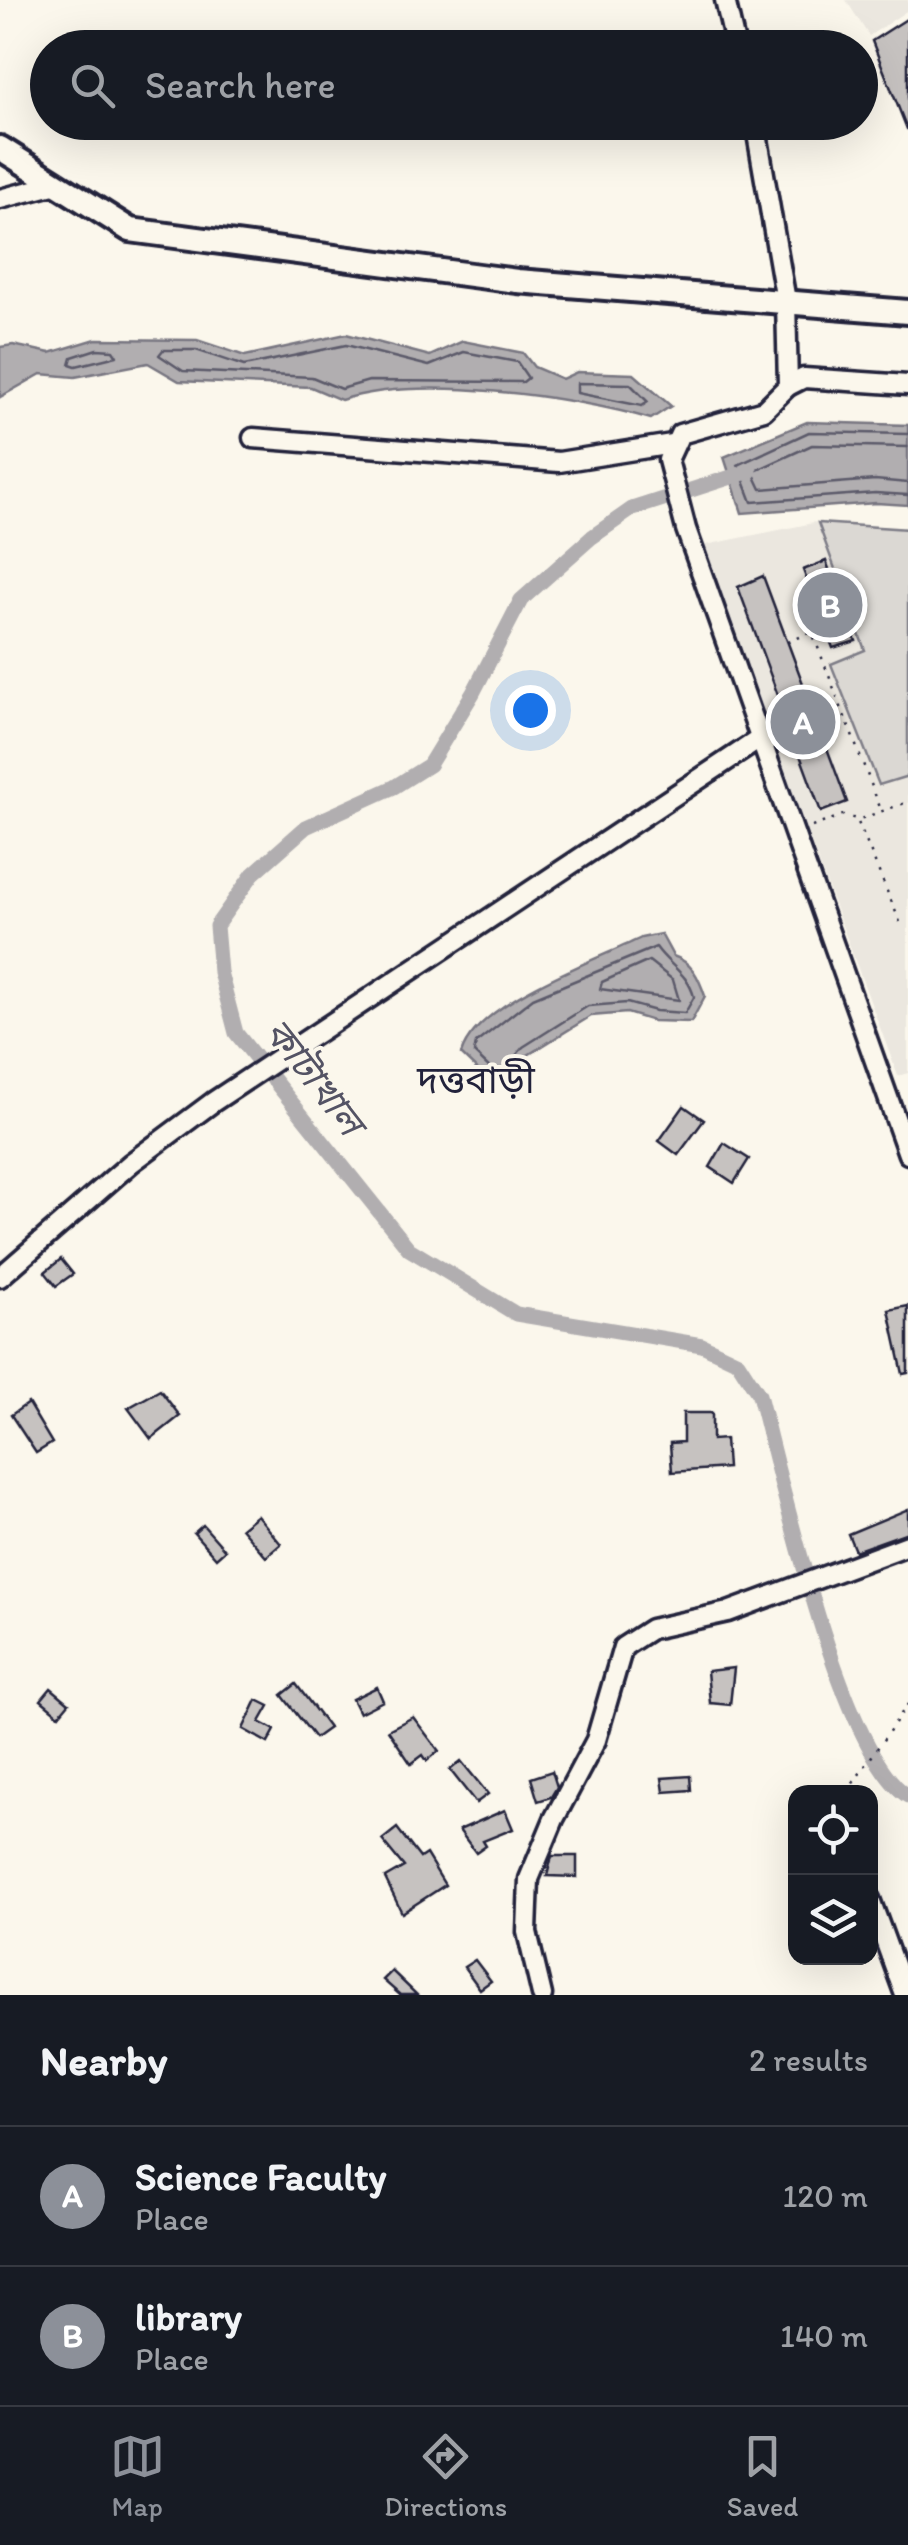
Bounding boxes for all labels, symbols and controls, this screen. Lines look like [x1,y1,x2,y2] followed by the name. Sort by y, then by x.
[30,30,878,140] search box
[65,58,120,113] icon: search
[145,62,336,108] text: Search here
[798,568,862,642] pin: B
[770,684,836,760] pin: A
[505,685,556,736] your location
[254,1010,378,1150] water label: কাটাখাল
[416,1057,536,1103] district label: দত্তবাড়ী
[788,1785,878,1965] map controls
[788,1785,878,1875] button: locate
[788,1875,878,1965] button: layers
[40,2035,167,2086] text: Nearby
[749,2041,868,2079] text: 2 results
[135,2154,386,2200] text: Science Faculty
[62,2177,83,2215] text: A
[782,2177,868,2215] text: 120 m
[135,2200,209,2238] text: Place
[135,2294,242,2340] text: library
[62,2317,83,2355] text: B
[780,2317,868,2355] text: 140 m
[135,2340,209,2378] text: Place
[110,2429,165,2523] tab: Map
[384,2429,507,2523] tab: Directions
[727,2429,798,2523] tab: Saved

